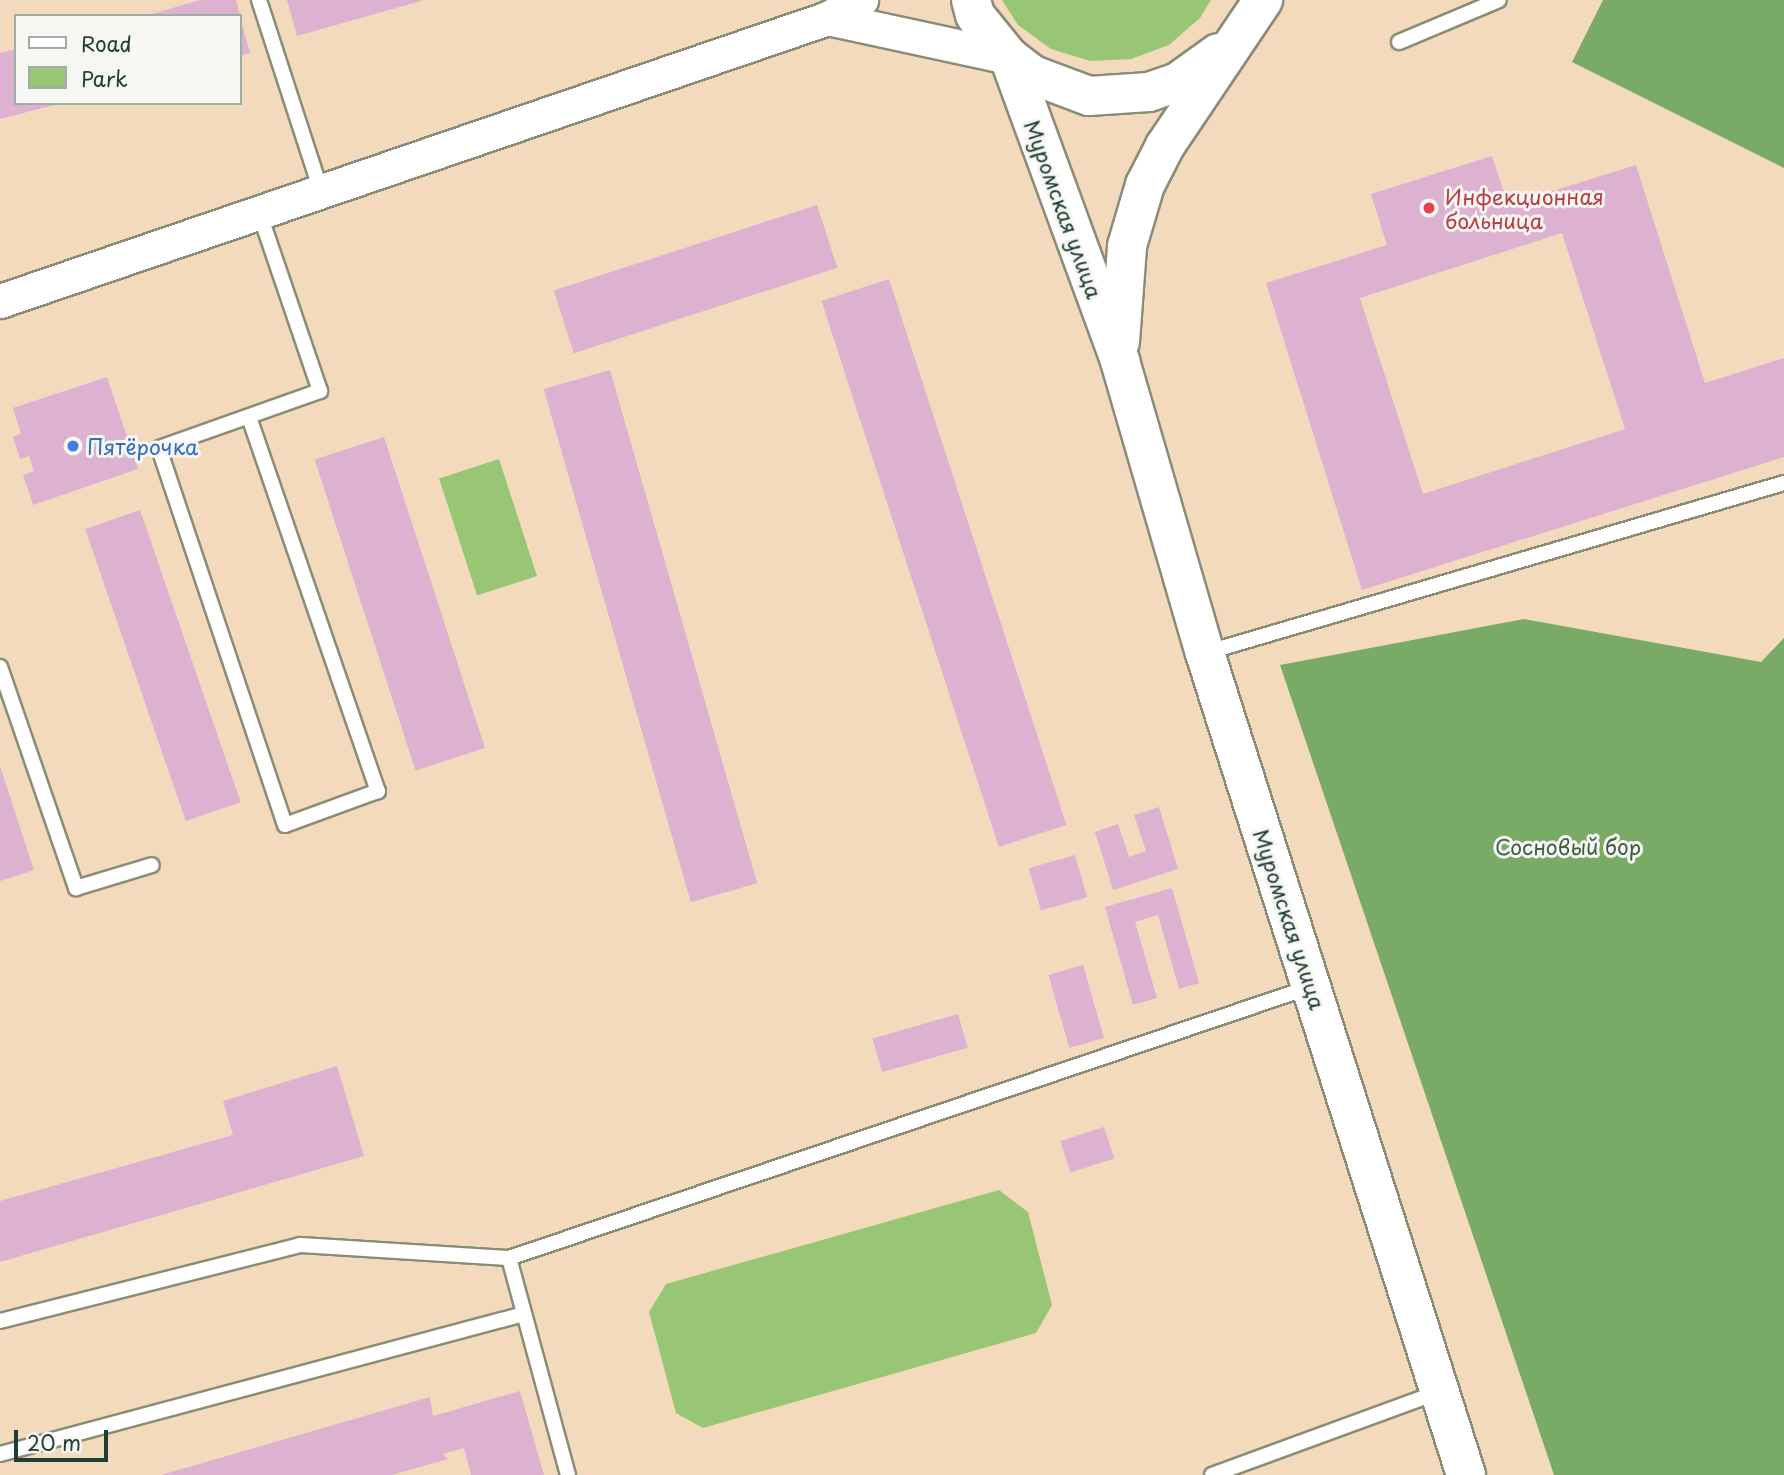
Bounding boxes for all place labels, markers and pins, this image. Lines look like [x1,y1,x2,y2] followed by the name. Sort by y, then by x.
[1445,183,1604,233] place label: Инфекционная больница
[1419,198,1439,218] marker: Инфекционная больница
[87,433,198,459] place label: Пятёрочка
[65,438,81,454] marker: Пятёрочка

